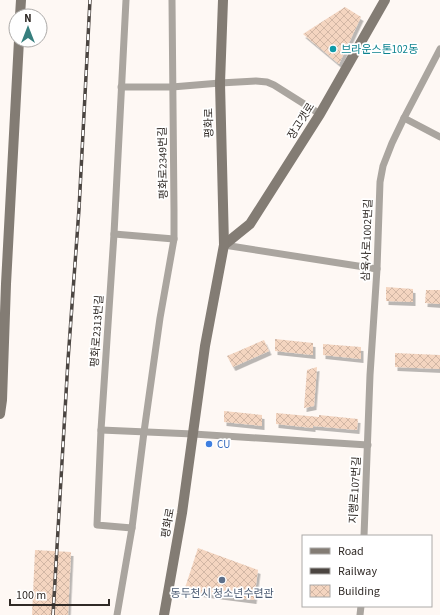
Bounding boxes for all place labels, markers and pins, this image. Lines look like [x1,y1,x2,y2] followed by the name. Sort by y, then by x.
[341,42,418,57] place label: 브라운스톤102동
[328,44,338,54] marker: 브라운스톤102동
[217,437,230,452] place label: CU
[204,439,214,449] marker: CU
[217,575,227,585] marker: 동두천시 청소년수련관
[170,586,274,601] place label: 동두천시 청소년수련관

